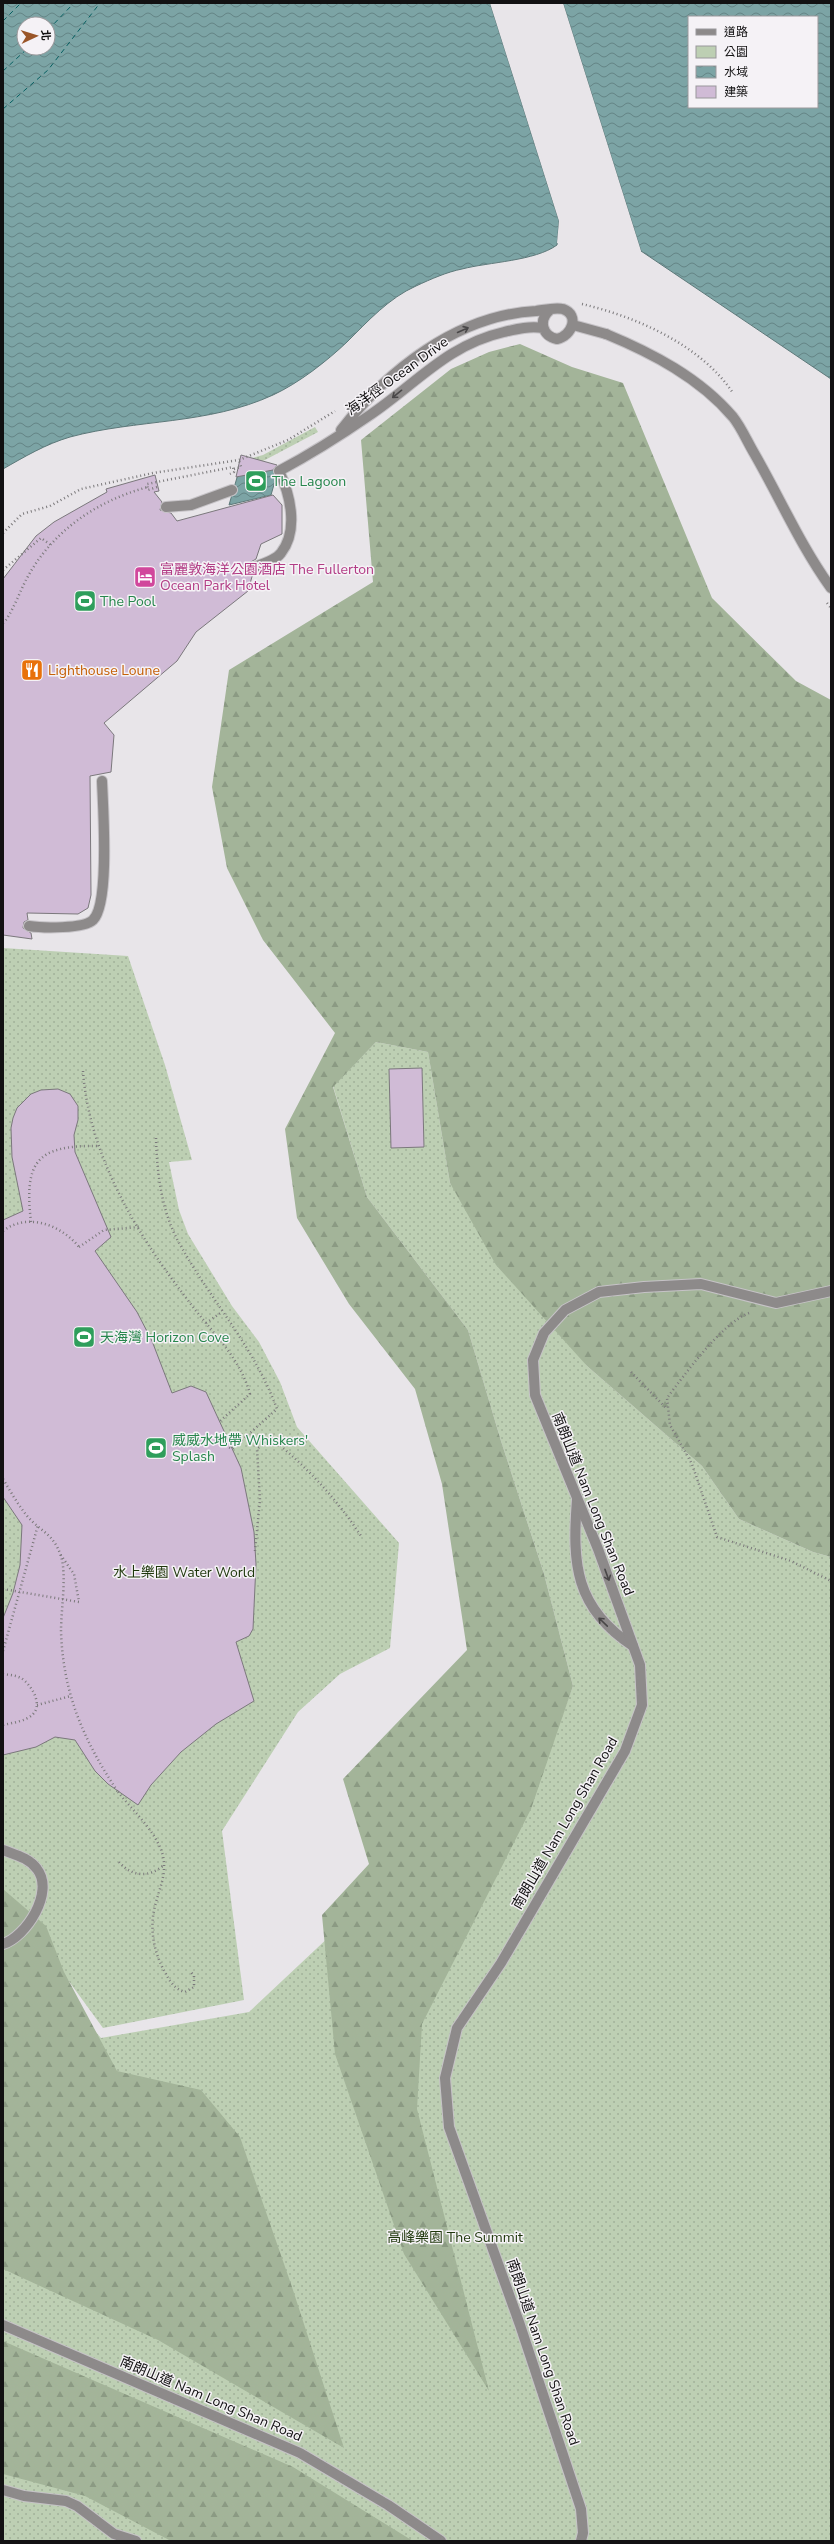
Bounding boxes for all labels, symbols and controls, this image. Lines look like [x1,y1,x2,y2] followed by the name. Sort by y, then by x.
[16,16,56,56] north arrow
[688,16,818,108] legend
[724,24,748,40] text: 道路
[38,29,53,41] text: 北
[724,44,748,60] text: 公園
[724,64,748,80] text: 水域
[724,84,748,100] text: 建築
[456,326,468,334] one-way arrow
[342,332,452,420] street label: 海洋徑 Ocean Drive
[391,390,402,398] one-way arrow
[243,468,269,494] sports icon: The Lagoon
[272,472,346,491] place label: The Lagoon
[160,560,374,595] place label: 富麗敦海洋公園酒店 The Fullerton Ocean Park Hotel
[132,564,158,590] hotel icon: 富麗敦海洋公園酒店 The Fullerton Ocean Park Hotel
[72,588,98,614] sports icon: The Pool
[100,592,157,611] place label: The Pool
[19,657,45,683] restaurant icon: Lighthouse Loune
[48,661,160,680] place label: Lighthouse Loune
[71,1324,97,1350] sports icon: 天海灣 Horizon Cove
[100,1328,229,1347] place label: 天海灣 Horizon Cove
[547,1410,639,1598] street label: 南朗山道 Nam Long Shan Road
[172,1431,308,1466] place label: 威威水地帶 Whiskers' Splash
[143,1435,169,1461] sports icon: 威威水地帶 Whiskers' Splash
[113,1563,255,1582] park label: 水上樂園 Water World
[604,1569,612,1581] one-way arrow
[598,1617,608,1627] one-way arrow
[508,1733,622,1913] street label: 南朗山道 Nam Long Shan Road
[387,2228,523,2247] park label: 高峰樂園 The Summit
[502,2256,584,2448] street label: 南朗山道 Nam Long Shan Road
[117,2352,305,2446] street label: 南朗山道 Nam Long Shan Road

